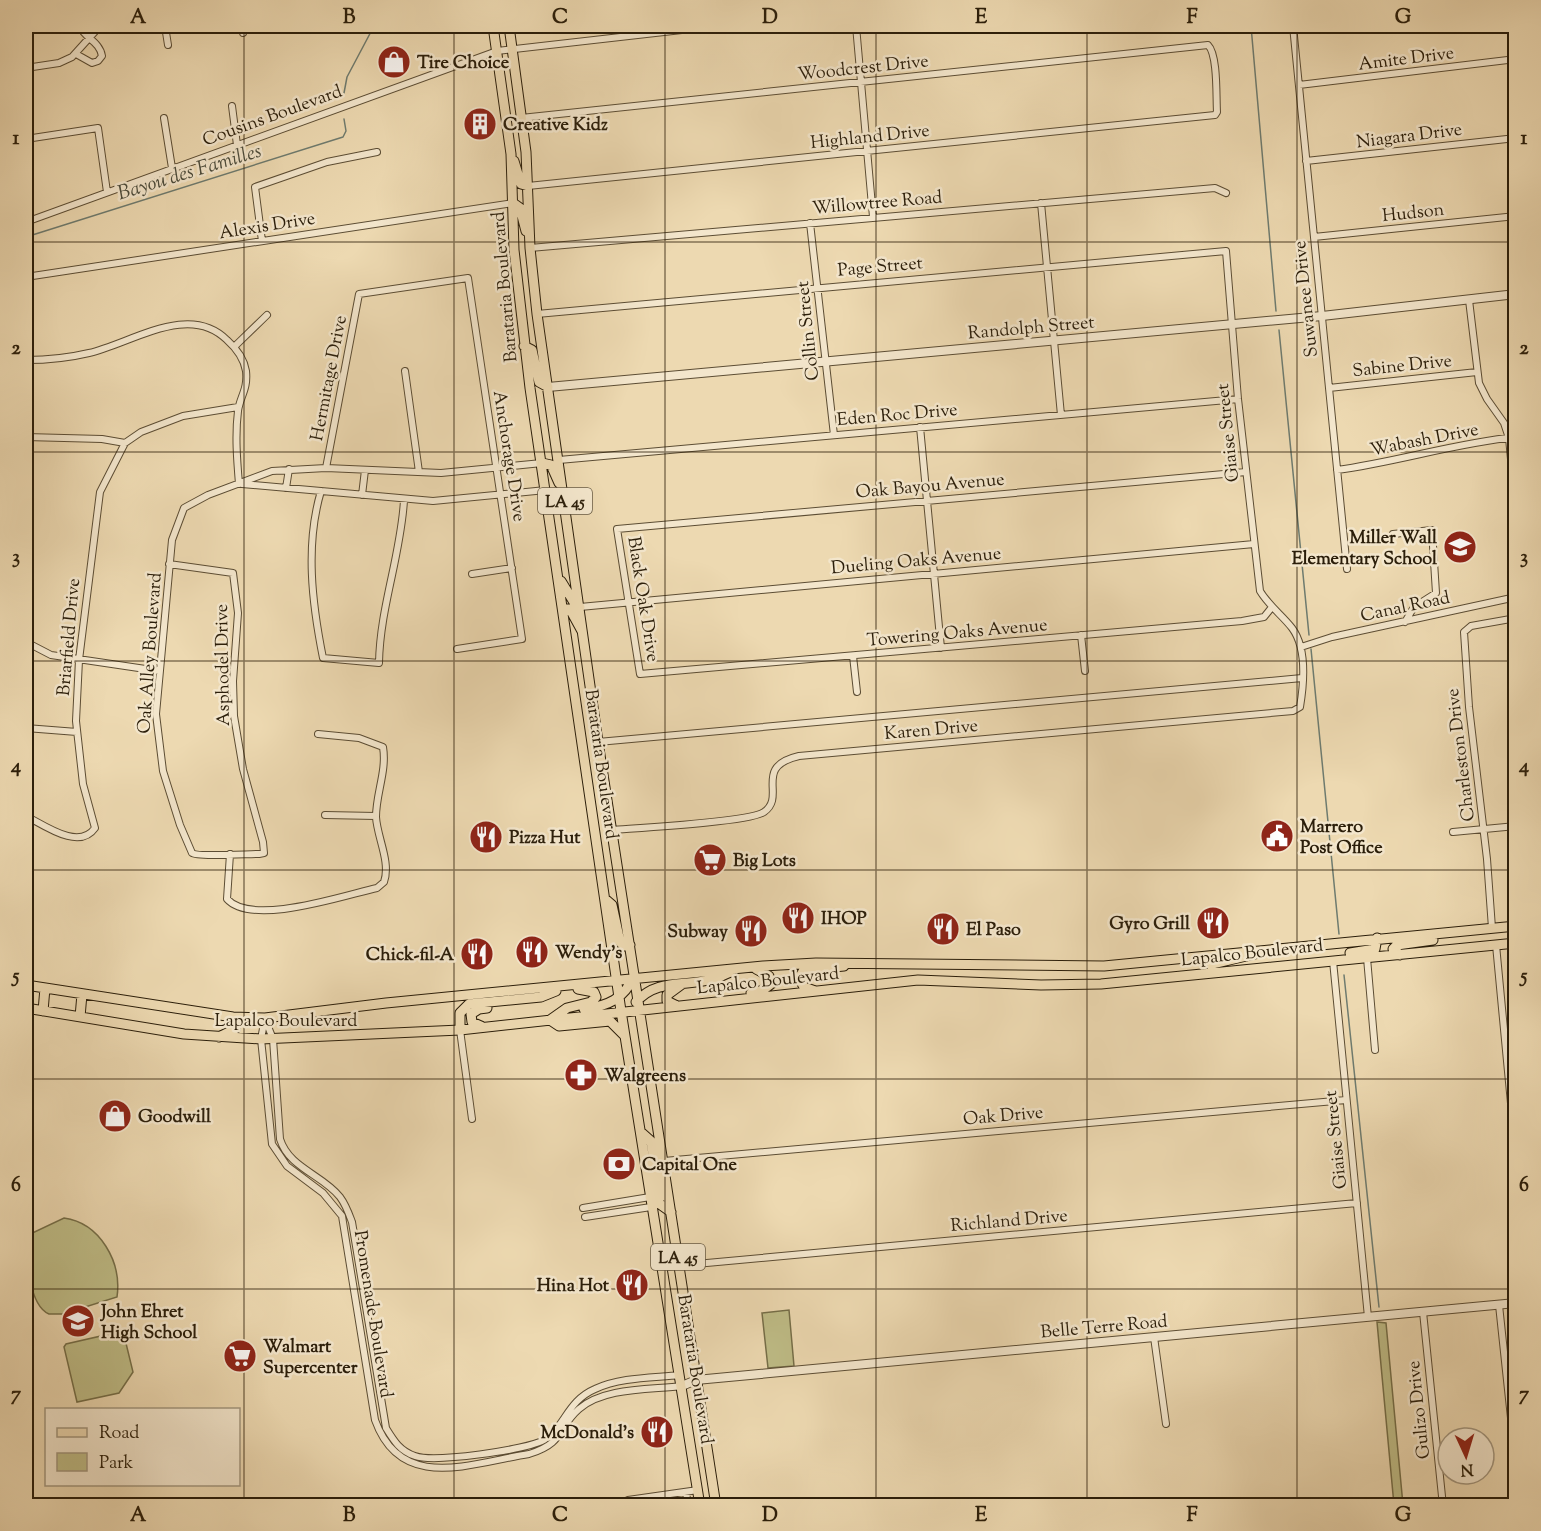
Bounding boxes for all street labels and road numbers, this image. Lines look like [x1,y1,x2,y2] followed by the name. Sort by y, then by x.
[1357,41,1456,79] street label: Amite Drive
[796,49,930,89] street label: Woodcrest Drive
[199,80,346,154] street label: Cousins Boulevard
[1355,118,1464,156] street label: Niagara Drive
[809,119,931,157] street label: Highland Drive
[811,185,943,223] street label: Willowtree Road
[1381,198,1446,230] street label: Hudson
[217,207,317,247] street label: Alexis Drive
[486,210,526,363] street label: Barataria Boulevard
[1288,239,1326,358] street label: Suwanee Drive
[837,251,924,285] street label: Page Street
[791,280,827,382] street label: Collin Street
[967,311,1096,347] street label: Randolph Street
[305,313,355,444] street label: Hermitage Drive
[1351,349,1453,385] street label: Sabine Drive
[1211,382,1247,483] street label: Giaise Street
[485,389,531,524] street label: Anchorage Drive
[836,398,959,434] street label: Eden Roc Drive
[1368,418,1481,464] street label: Wabash Drive
[855,468,1006,506] street label: Oak Bayou Avenue
[538,488,592,514] road number: LA 45
[619,535,665,664] street label: Black Oak Drive
[830,542,1002,582] street label: Dueling Oaks Avenue
[132,572,170,735] street label: Oak Alley Boulevard
[52,577,88,697] street label: Briarfield Drive
[1358,586,1453,630] street label: Canal Road
[210,604,238,726] street label: Asphodel Drive
[866,613,1049,655] street label: Towering Oaks Avenue
[1441,687,1483,823] street label: Charleston Drive
[577,688,623,841] street label: Barataria Boulevard
[883,714,979,748] street label: Karen Drive
[1180,934,1325,974] street label: Lapalco Boulevard
[696,962,841,1002] street label: Lapalco Boulevard
[215,1009,357,1035] street label: Lapalco Boulevard
[1319,1089,1355,1190] street label: Giaise Street
[962,1101,1044,1133] street label: Oak Drive
[949,1204,1069,1240] street label: Richland Drive
[346,1229,398,1400] street label: Promenade Boulevard
[651,1244,705,1270] road number: LA 45
[669,1293,719,1446] street label: Barataria Boulevard
[1040,1309,1169,1346] street label: Belle Terre Road
[1402,1359,1438,1460] street label: Gulizo Drive

